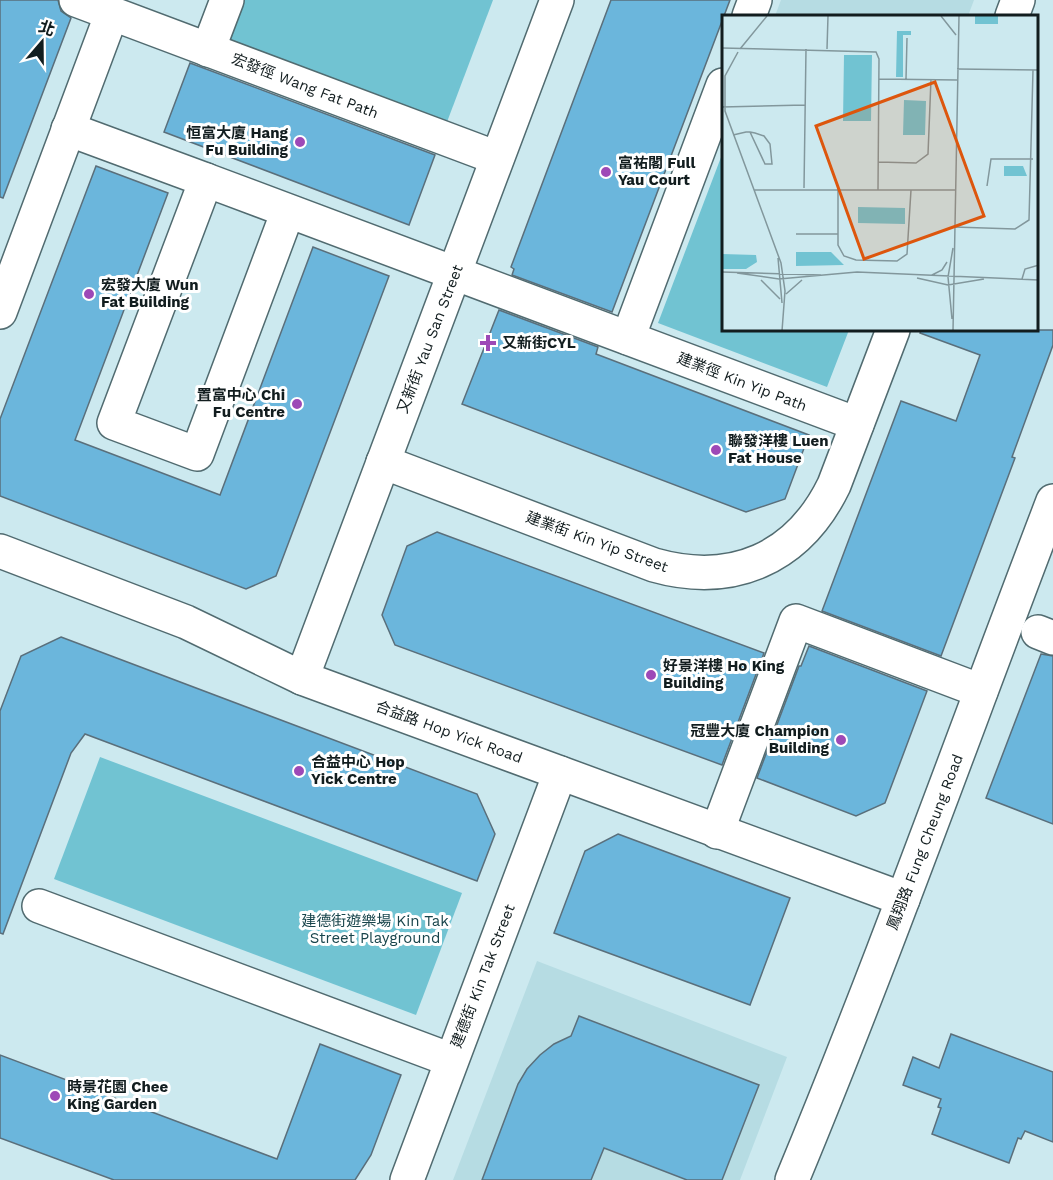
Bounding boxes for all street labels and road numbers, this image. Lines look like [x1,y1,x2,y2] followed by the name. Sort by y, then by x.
[229,50,381,122] street label: 宏發徑 Wang Fat Path
[393,261,467,416] street label: 又新街 Yau San Street
[674,349,810,415] street label: 建業徑 Kin Yip Path
[523,508,671,576] street label: 建業街 Kin Yip Street
[373,697,525,767] street label: 合益路 Hop Yick Road
[883,752,967,932] street label: 鳳翔路 Fung Cheung Road
[447,901,519,1050] street label: 建德街 Kin Tak Street

